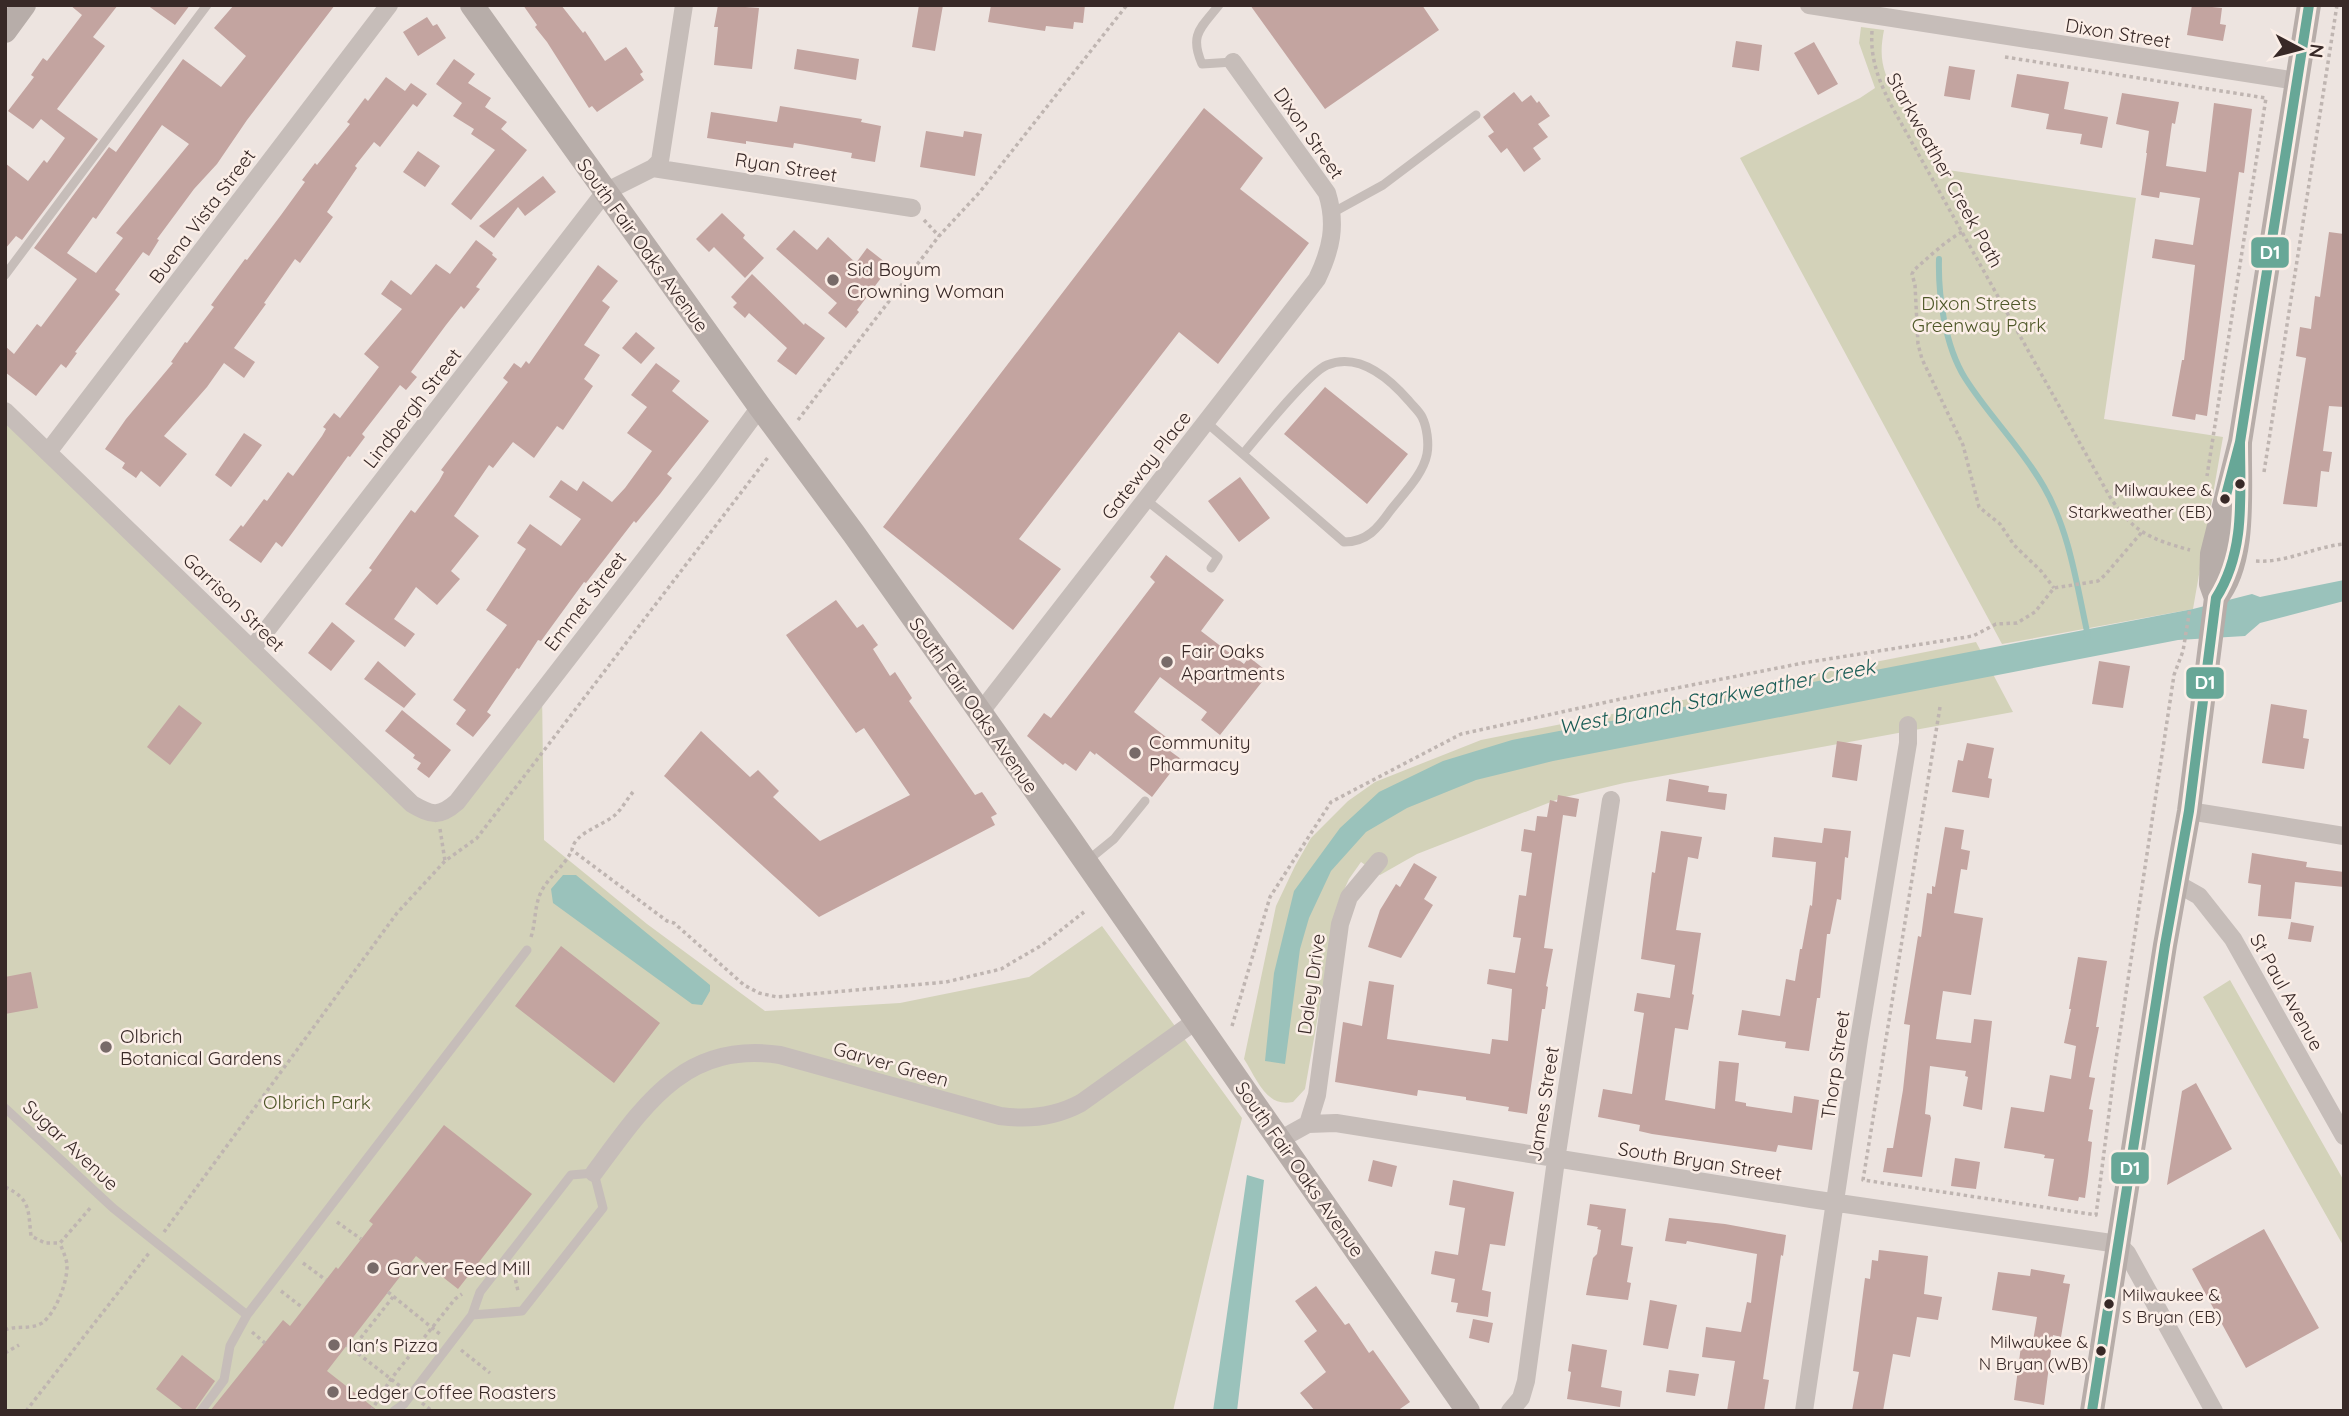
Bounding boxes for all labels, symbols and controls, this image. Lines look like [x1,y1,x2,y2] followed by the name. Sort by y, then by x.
[2064,13,2172,53] street label: Dixon Street
[2265,14,2335,84] north arrow
[2304,43,2330,59] text: N
[1881,68,2009,272] street label: Starkweather Creek Path
[1269,83,1349,183] street label: Dixon Street
[144,144,260,288] street label: Buena Vista Street
[733,147,839,187] street label: Ryan Street
[572,153,714,337] street label: South Fair Oaks Avenue
[2250,236,2290,269] line badge: D1
[2260,240,2280,264] text: D1
[847,257,1005,303] place label: Sid Boyum Crowning Woman
[825,272,841,288] marker: Sid Boyum Crowning Woman
[1912,291,2046,337] park label: Dixon Streets Greenway Park
[358,343,466,473] street label: Lindbergh Street
[1096,406,1196,524] street label: Gateway Place
[2233,477,2247,491] unlabelled marker
[2068,479,2212,522] place label: Milwaukee & Starkweather (EB)
[2218,492,2232,506] marker: Milwaukee & Starkweather (EB)
[539,546,631,656] street label: Emmet Street
[178,547,290,657] street label: Garrison Street
[904,612,1044,798] street label: South Fair Oaks Avenue
[1181,639,1285,685] place label: Fair Oaks Apartments
[1556,652,1879,739] water label: West Branch Starkweather Creek
[1159,654,1175,670] marker: Fair Oaks Apartments
[2185,666,2225,700] line badge: D1
[2195,670,2215,694] text: D1
[1149,730,1251,776] place label: Community Pharmacy
[1127,745,1143,761] marker: Community Pharmacy
[2245,929,2329,1055] street label: St Paul Avenue
[1292,932,1330,1036] street label: Daley Drive
[1815,1009,1855,1121] street label: Thorp Street
[120,1024,282,1070] place label: Olbrich Botanical Gardens
[830,1036,952,1092] street label: Garver Green
[98,1039,114,1055] marker: Olbrich Botanical Gardens
[1522,1045,1564,1163] street label: James Street
[1230,1076,1370,1262] street label: South Fair Oaks Avenue
[263,1090,371,1114] park label: Olbrich Park
[18,1095,124,1195] street label: Sugar Avenue
[1616,1136,1784,1186] street label: South Bryan Street
[2110,1151,2150,1185] line badge: D1
[2120,1156,2140,1180] text: D1
[387,1256,531,1280] place label: Garver Feed Mill
[365,1260,381,1276] marker: Garver Feed Mill
[2122,1284,2222,1327] place label: Milwaukee & S Bryan (EB)
[2102,1297,2116,1311] marker: Milwaukee & S Bryan (EB)
[1979,1331,2088,1374] place label: Milwaukee & N Bryan (WB)
[348,1333,438,1357] place label: Ian's Pizza
[326,1337,342,1353] marker: Ian's Pizza
[2094,1344,2108,1358] marker: Milwaukee & N Bryan (WB)
[347,1380,556,1404] place label: Ledger Coffee Roasters
[325,1384,341,1400] marker: Ledger Coffee Roasters

